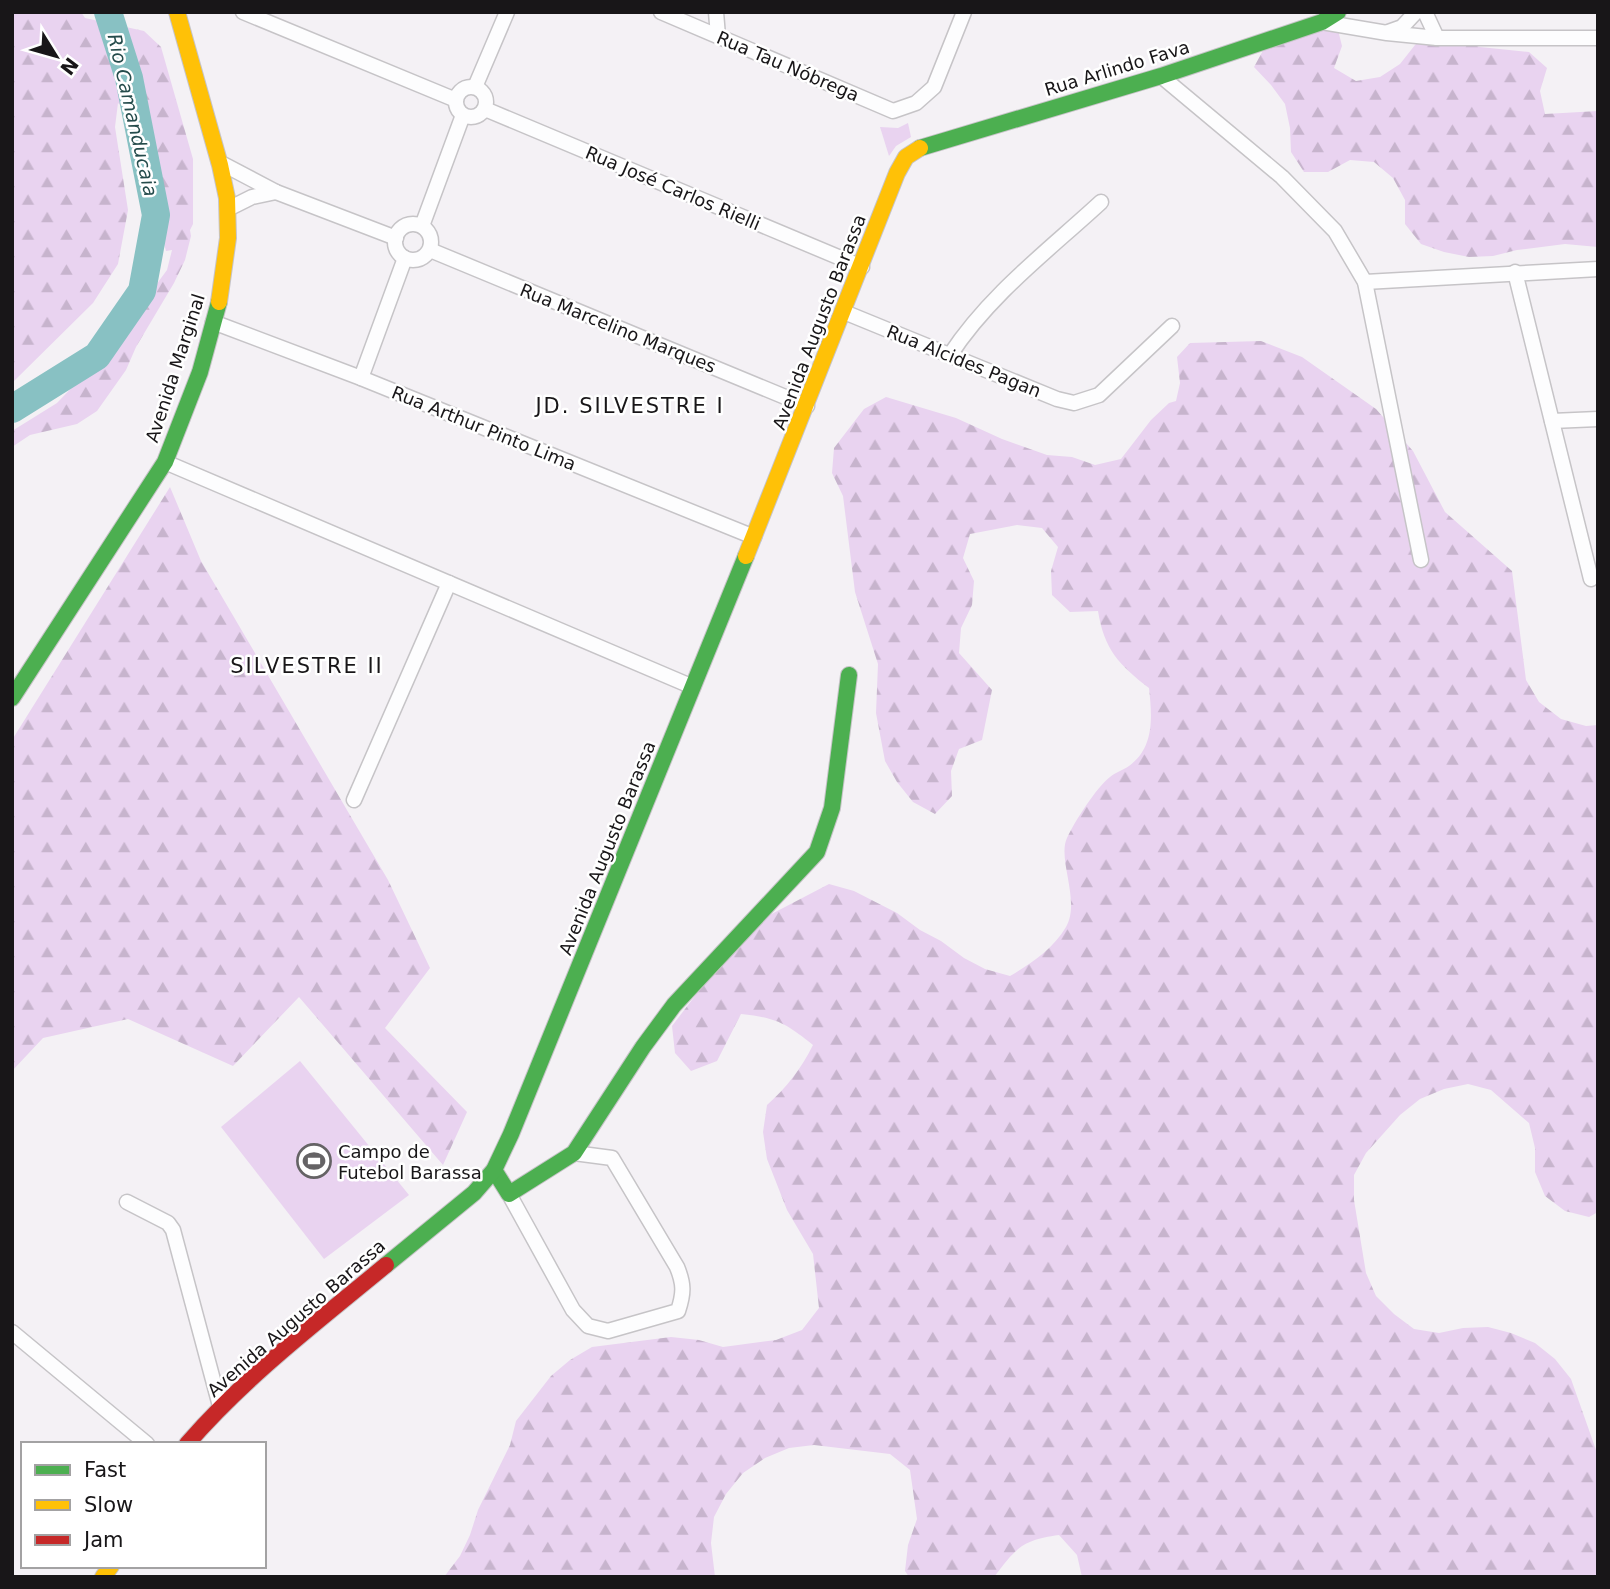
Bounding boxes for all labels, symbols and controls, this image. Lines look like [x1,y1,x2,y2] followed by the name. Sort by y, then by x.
[21,21,91,91] north arrow
[714,27,862,105] street label: Rua Tau Nóbrega
[104,31,162,199] water label: Rio Camanducaia
[1042,36,1192,100] street label: Rua Arlindo Fava
[56,53,83,79] text: N
[582,142,764,234] street label: Rua José Carlos Rielli
[768,211,870,433] street label: Avenida Augusto Barassa
[517,279,719,377] street label: Rua Marcelino Marques
[141,291,209,445] street label: Avenida Marginal
[884,320,1044,402] street label: Rua Alcides Pagan
[389,381,579,475] street label: Rua Arthur Pinto Lima
[533,394,725,418] district label: JD. SILVESTRE I
[230,654,384,678] district label: SILVESTRE II
[554,738,660,958] street label: Avenida Augusto Barassa
[338,1141,482,1183] place label: Campo de Futebol Barassa
[295,1142,333,1180] sports icon: Campo de Futebol Barassa
[203,1235,389,1401] street label: Avenida Augusto Barassa
[21,1442,266,1568] legend
[84,1458,126,1482] text: Fast
[84,1493,133,1517] text: Slow
[82,1528,124,1552] text: Jam

